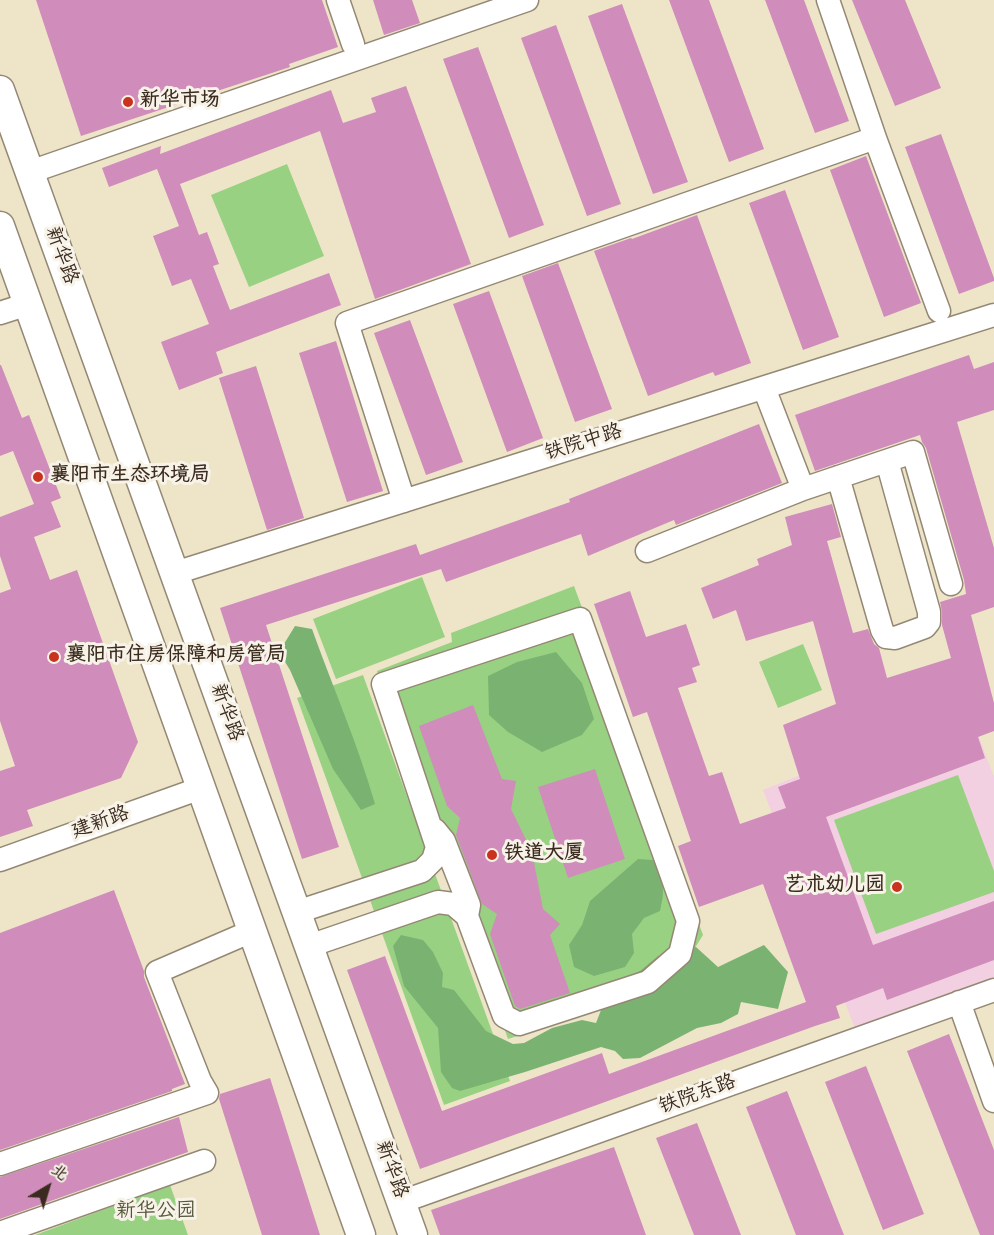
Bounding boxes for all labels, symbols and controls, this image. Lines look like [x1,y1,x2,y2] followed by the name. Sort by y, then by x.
[140,90,220,114] place label: 新华市场
[121,95,135,109] marker: 新华市场
[38,224,82,288] street label: 新华路
[542,421,626,467] street label: 铁院中路
[50,465,210,489] place label: 襄阳市生态环境局
[31,470,45,484] marker: 襄阳市生态环境局
[66,645,286,669] place label: 襄阳市住房保障和房管局
[47,650,61,664] marker: 襄阳市住房保障和房管局
[203,681,247,745] street label: 新华路
[69,802,133,846] street label: 建新路
[504,843,584,867] place label: 铁道大厦
[485,848,499,862] marker: 铁道大厦
[785,875,885,899] place label: 艺术幼儿园
[890,880,904,894] marker: 艺术幼儿园
[656,1071,740,1121] street label: 铁院东路
[368,1138,412,1202] street label: 新华路
[18,1157,78,1217] north arrow
[45,1158,73,1187] text: 北
[116,1201,196,1225] park label: 新华公园

